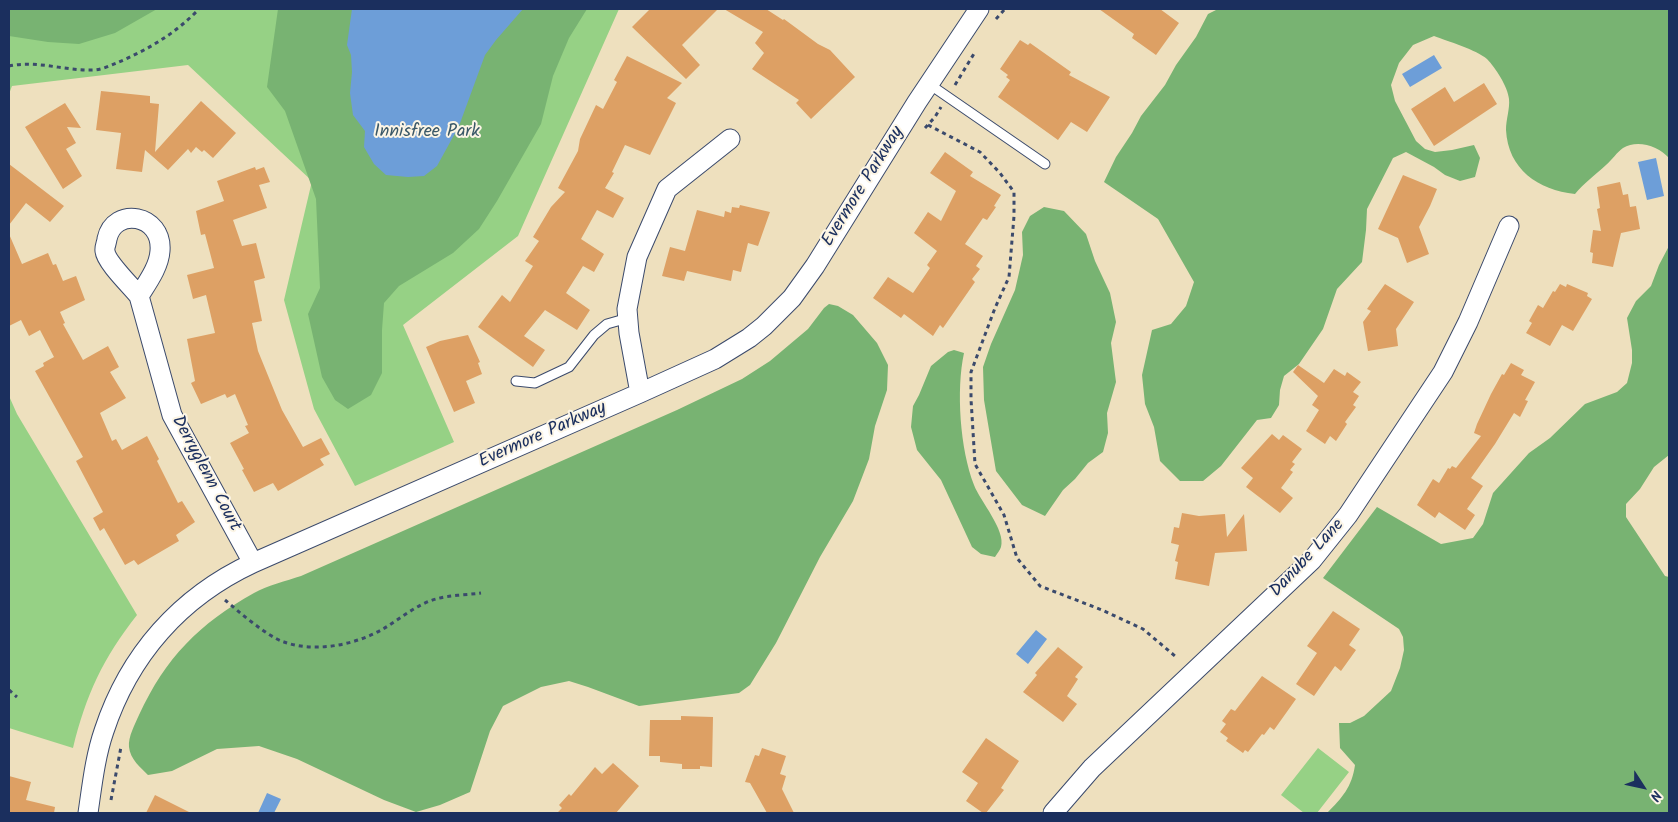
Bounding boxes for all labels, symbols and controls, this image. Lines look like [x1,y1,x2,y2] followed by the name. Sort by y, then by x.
[374,122,480,144] park label: Innisfree Park
[818,123,910,251] street label: Evermore Parkway
[476,398,610,474] street label: Evermore Parkway
[165,412,245,536] street label: Derryglenn Court
[1266,515,1350,603] street label: Danube Lane
[1618,762,1668,812] north arrow
[1644,786,1667,806] text: N

